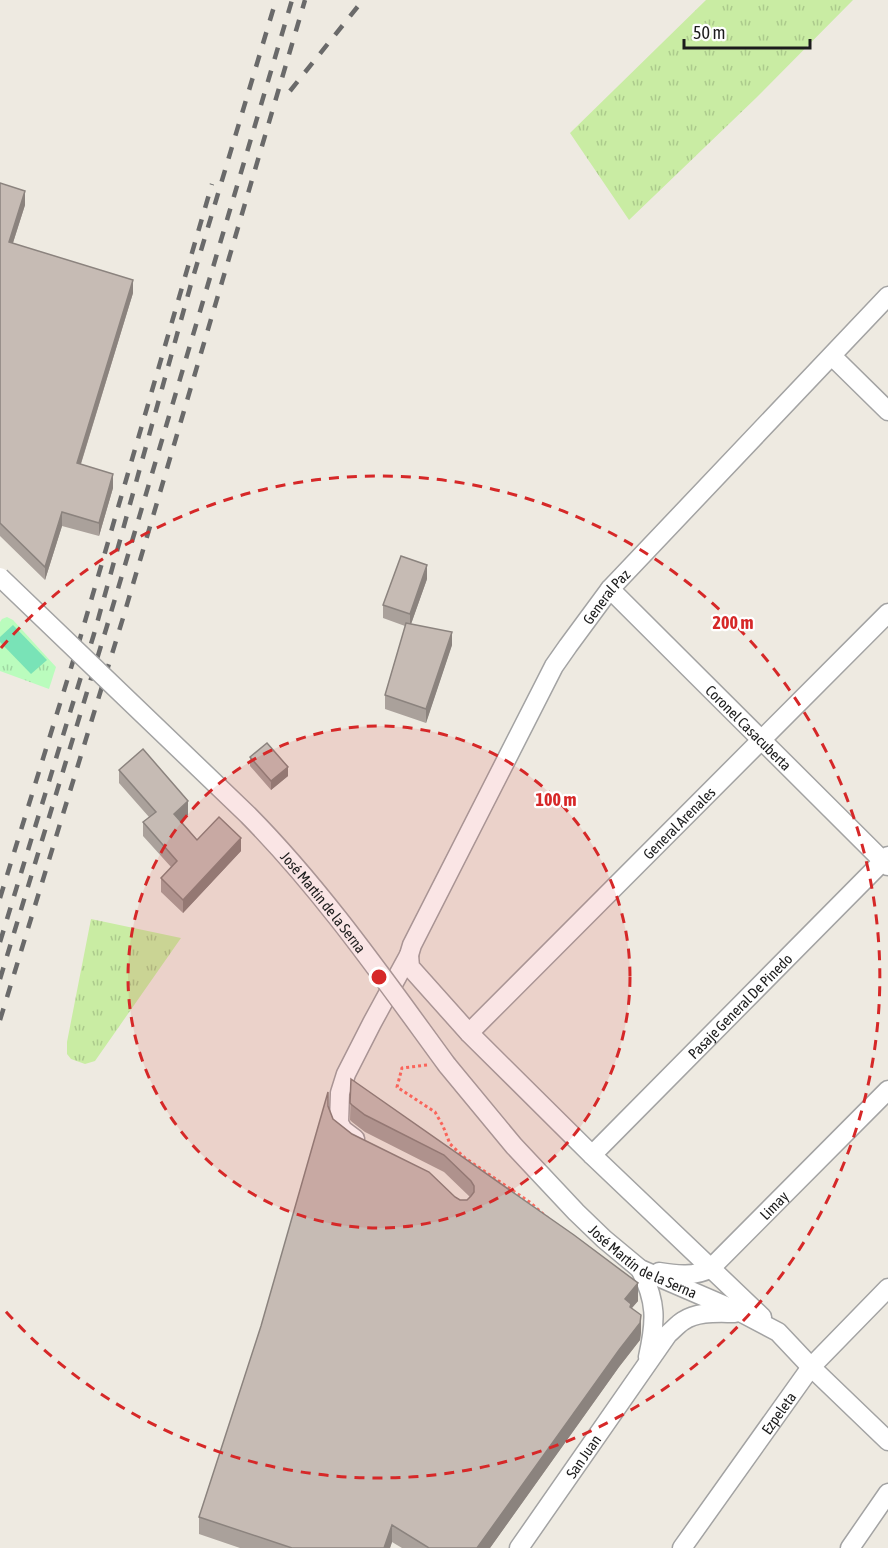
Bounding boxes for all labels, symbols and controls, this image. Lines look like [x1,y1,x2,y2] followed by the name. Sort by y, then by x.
[684,12,810,50] scale bar
[693,22,725,43] text: 50 m
[579,565,633,627] street label: General Paz
[713,612,753,633] text: 200 m
[703,681,795,774] street label: Coronel Casacuberta
[639,783,718,862] street label: General Arenales
[536,789,576,810] text: 100 m
[278,848,370,956] street label: José Martín de la Serna
[684,950,795,1062] street label: Pasaje General De Pinedo
[369,967,389,987] centre of rings
[756,1187,791,1223] street label: Limay
[586,1221,700,1301] street label: José Martín de la Serna
[758,1388,799,1437] street label: Ezpeleta
[562,1431,604,1481] street label: San Juan

